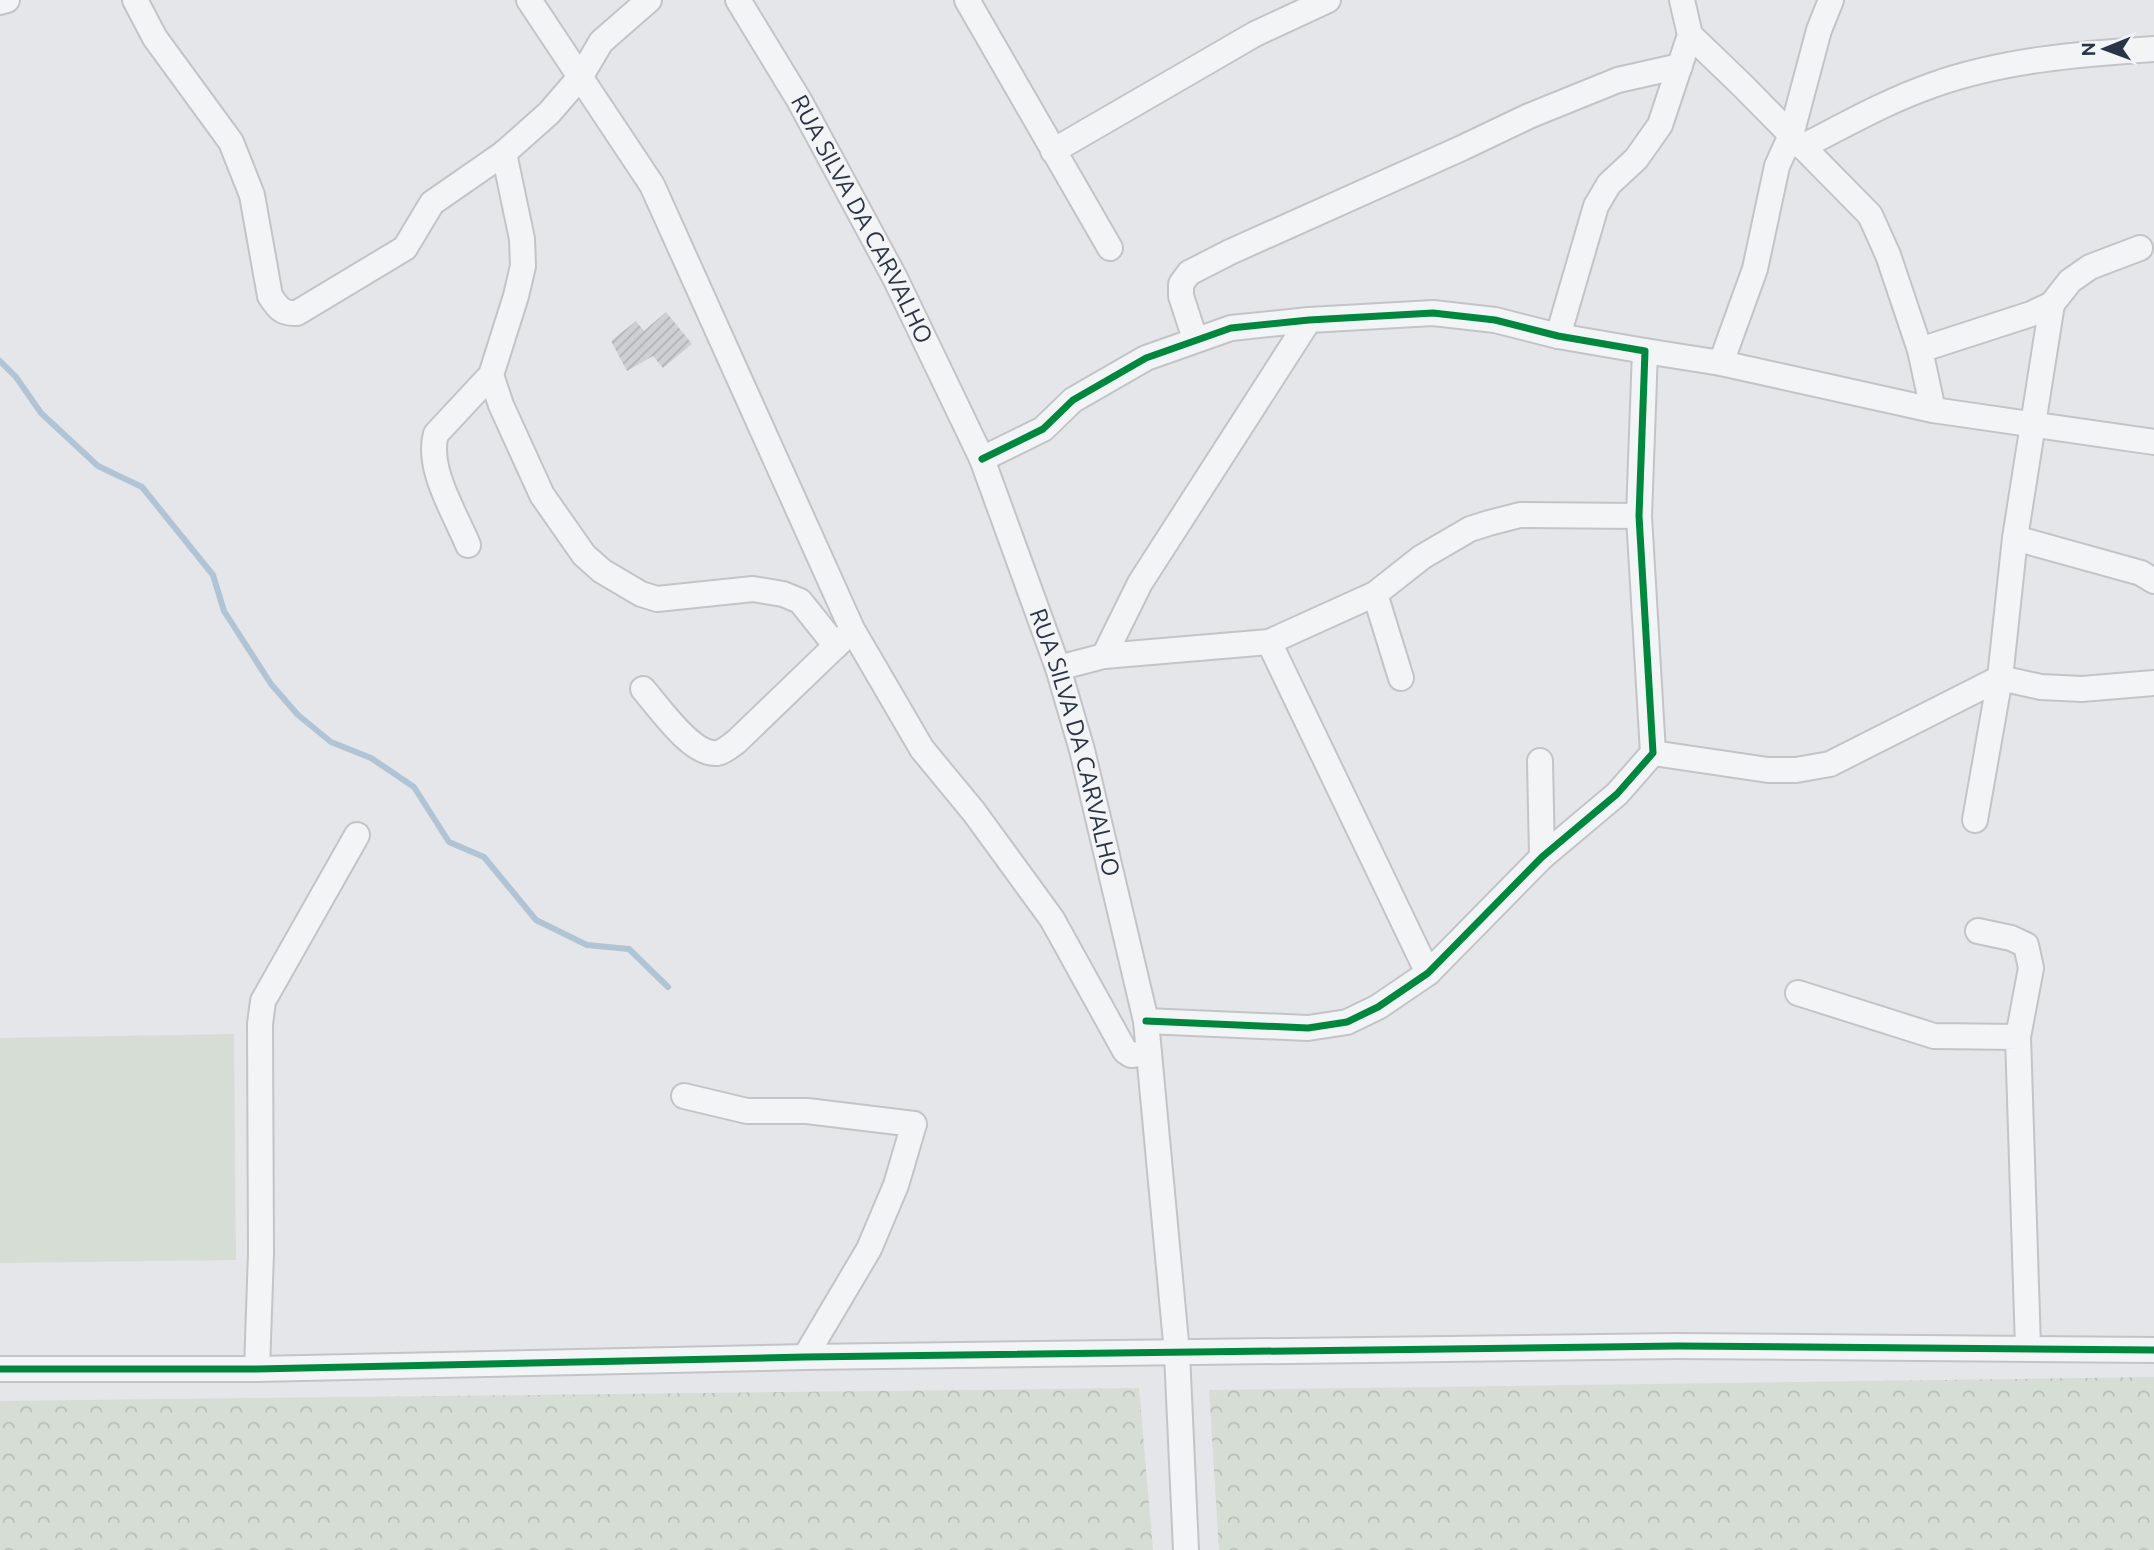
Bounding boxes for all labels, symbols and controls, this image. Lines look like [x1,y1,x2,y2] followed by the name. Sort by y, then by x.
[2070,14,2140,84] north arrow
[2077,42,2099,57] text: N
[786,90,938,348] street label: RUA SILVA DA CARVALHO
[1025,605,1125,879] street label: RUA SILVA DA CARVALHO

